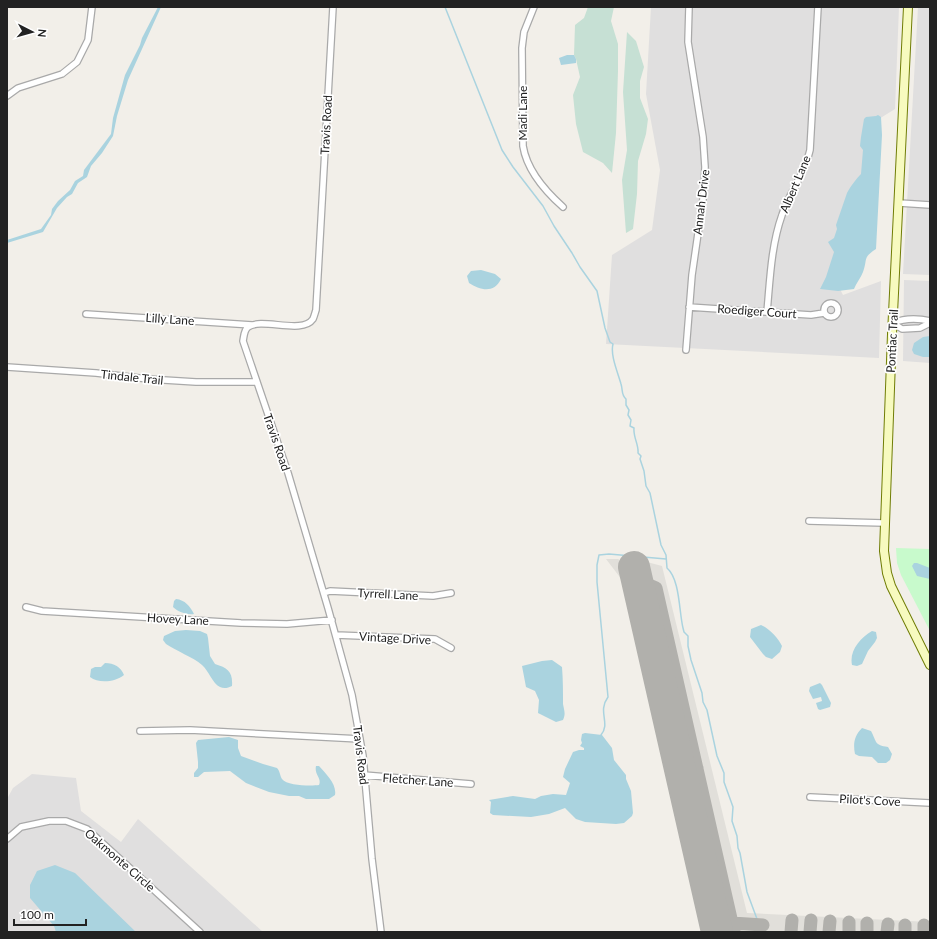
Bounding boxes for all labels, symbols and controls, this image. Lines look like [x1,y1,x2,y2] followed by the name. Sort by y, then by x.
[12,12,52,52] north arrow
[36,28,49,38] text: N
[515,86,530,140] street label: Madi Lane
[317,95,335,155] street label: Travis Road
[776,153,814,215] street label: Albert Lane
[690,168,712,236] street label: Annah Drive
[717,301,798,321] street label: Roediger Court
[883,309,901,373] street label: Pontiac Trail
[145,310,195,328] street label: Lilly Lane
[100,366,164,388] street label: Tindale Trail
[260,411,294,473] street label: Travis Road
[357,585,419,603] street label: Tyrrell Lane
[147,610,209,628] street label: Hovey Lane
[359,629,431,647] street label: Vintage Drive
[350,724,372,786] street label: Travis Road
[382,770,454,790] street label: Fletcher Lane
[839,791,901,809] street label: Pilot's Cove
[82,825,158,895] street label: Oakmonte Circle
[14,901,86,927] scale bar
[20,907,54,922] text: 100 m

